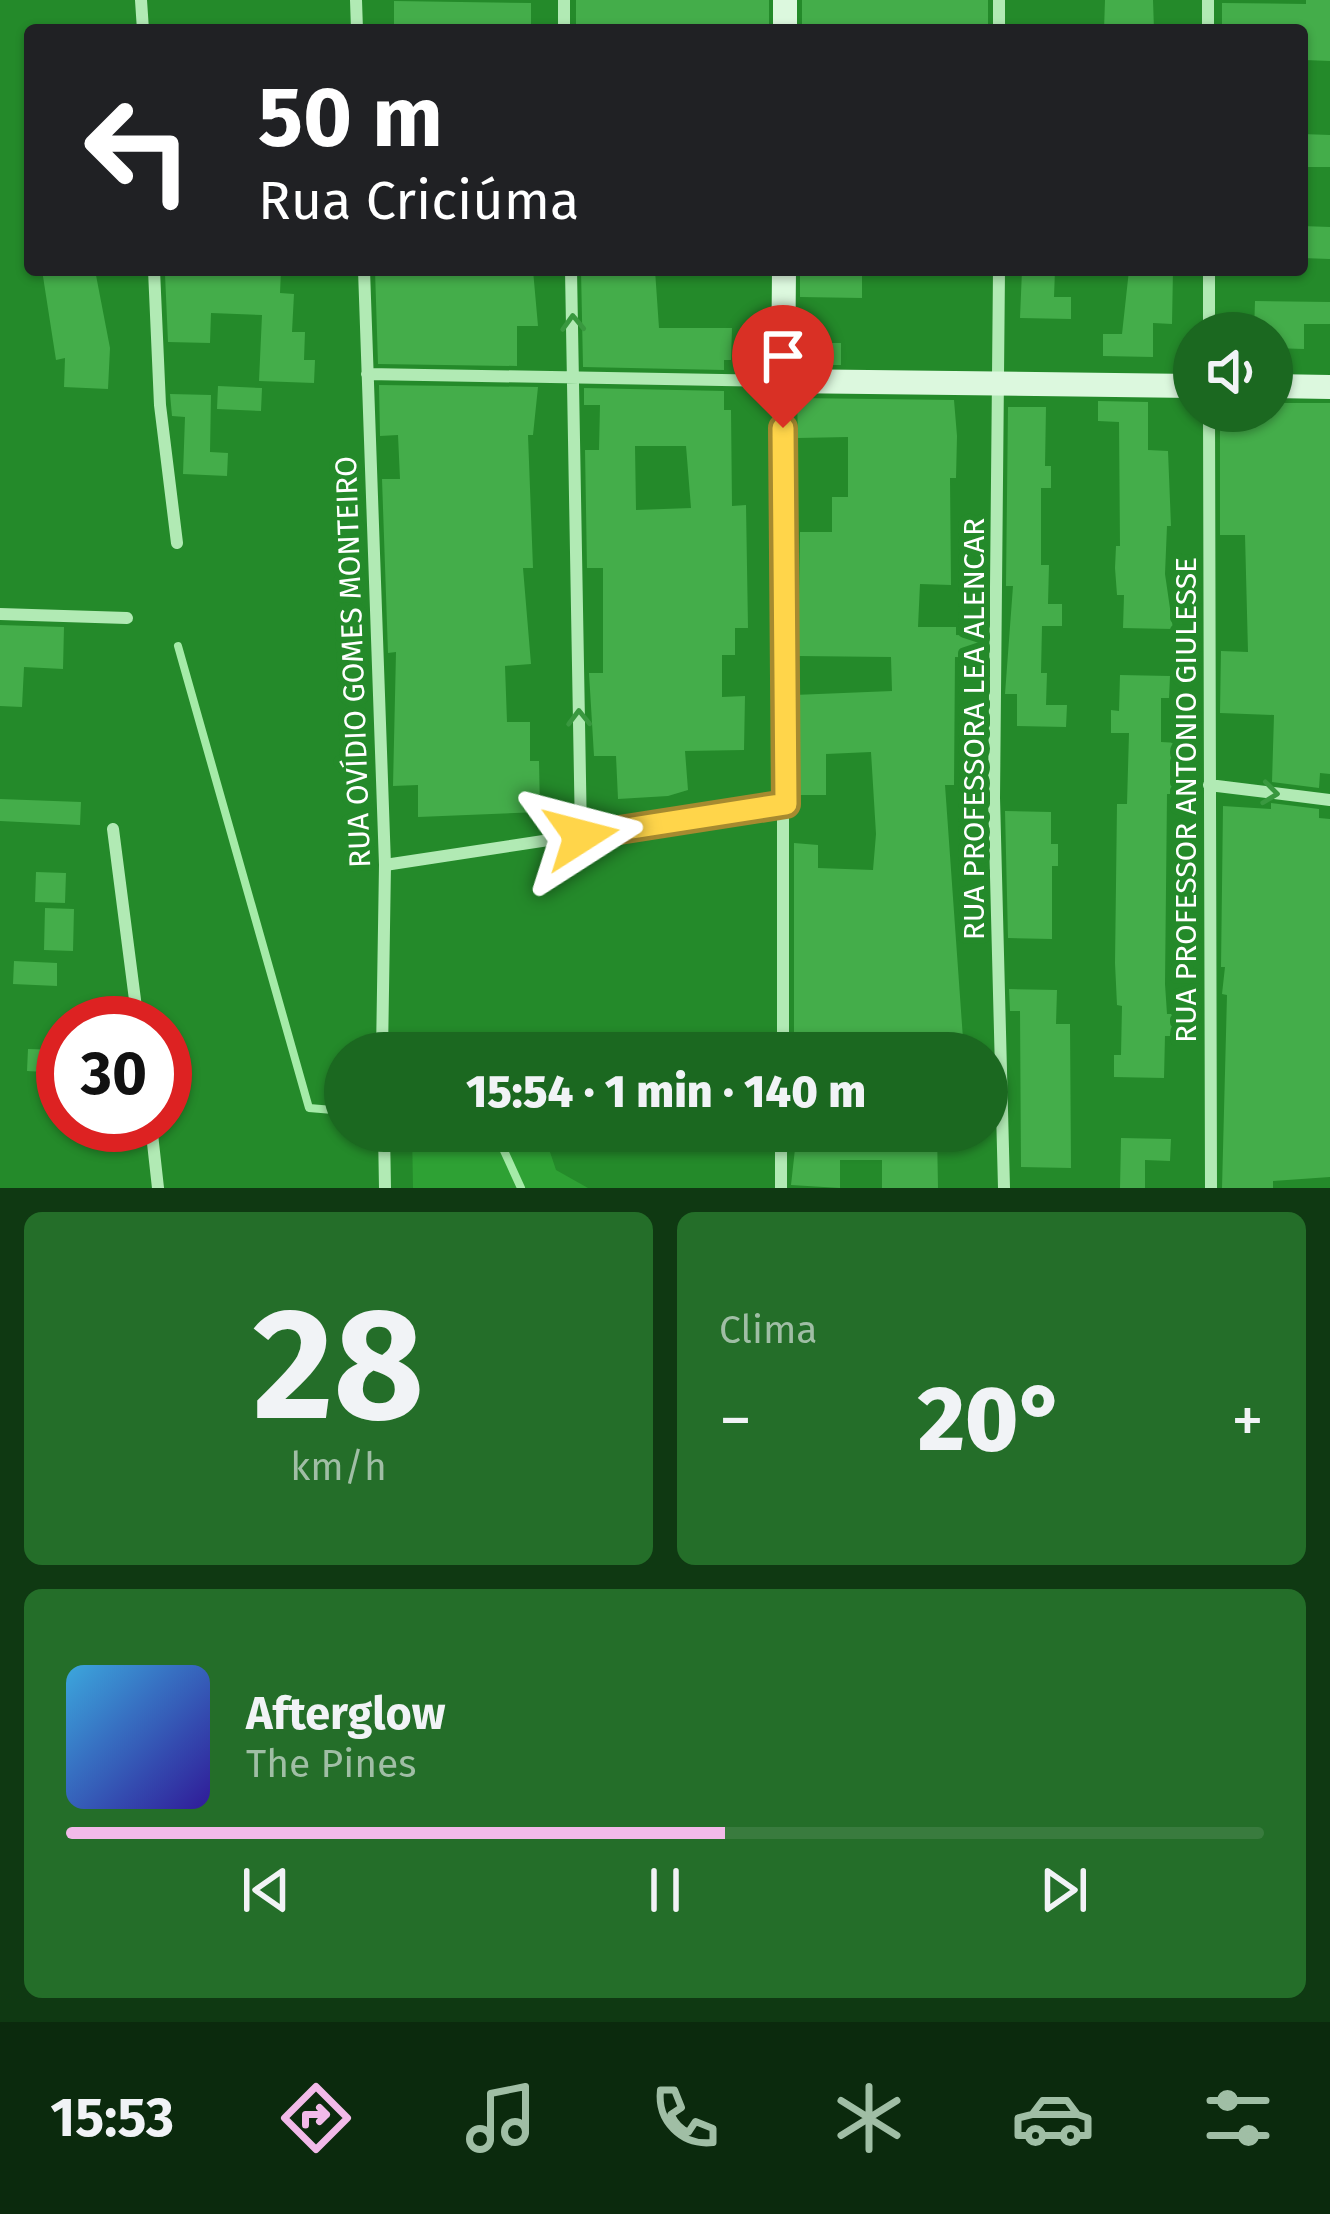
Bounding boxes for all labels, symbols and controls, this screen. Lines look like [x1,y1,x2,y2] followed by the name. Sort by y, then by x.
[258,67,443,168] text: 50 m
[60,72,216,228] icon: left
[258,169,579,233] text: Rua Criciúma
[732,305,834,428] pin
[1173,312,1293,432] map controls
[1173,312,1293,432] button: sound
[560,313,586,332] one-way arrow
[750,323,816,389] icon: arrive
[328,456,378,868] street label: RUA OVÍDIO GOMES MONTEIRO
[956,518,992,940] street label: RUA PROFESSORA LEA ALENCAR
[1168,557,1204,1043] street label: RUA PROFESSOR ANTONIO GIULESSE
[567,708,593,727] one-way arrow
[518,773,644,899] position arrow
[1260,779,1279,805] one-way arrow
[36,996,192,1152] speed limit sign: 30
[466,1065,866,1119] text: 15:54 · 1 min · 140 m
[253,1272,424,1459] text: 28
[719,1307,818,1353] text: Clima
[918,1366,1065,1474] text: 20°
[719,1381,752,1460] text: −
[1231,1381,1264,1460] text: +
[290,1444,387,1490] text: km/h
[246,1687,445,1741] text: Afterglow
[246,1741,417,1787] text: The Pines
[233,1857,299,1923] icon: previous
[632,1857,698,1923] icon: pause
[1031,1857,1097,1923] icon: next
[274,2076,358,2160] icon: directions
[459,2076,543,2160] icon: music
[643,2076,727,2160] icon: phone
[827,2076,911,2160] icon: climate
[1011,2076,1095,2160] icon: car
[1196,2076,1280,2160] icon: filters
[50,2086,174,2150] text: 15:53

